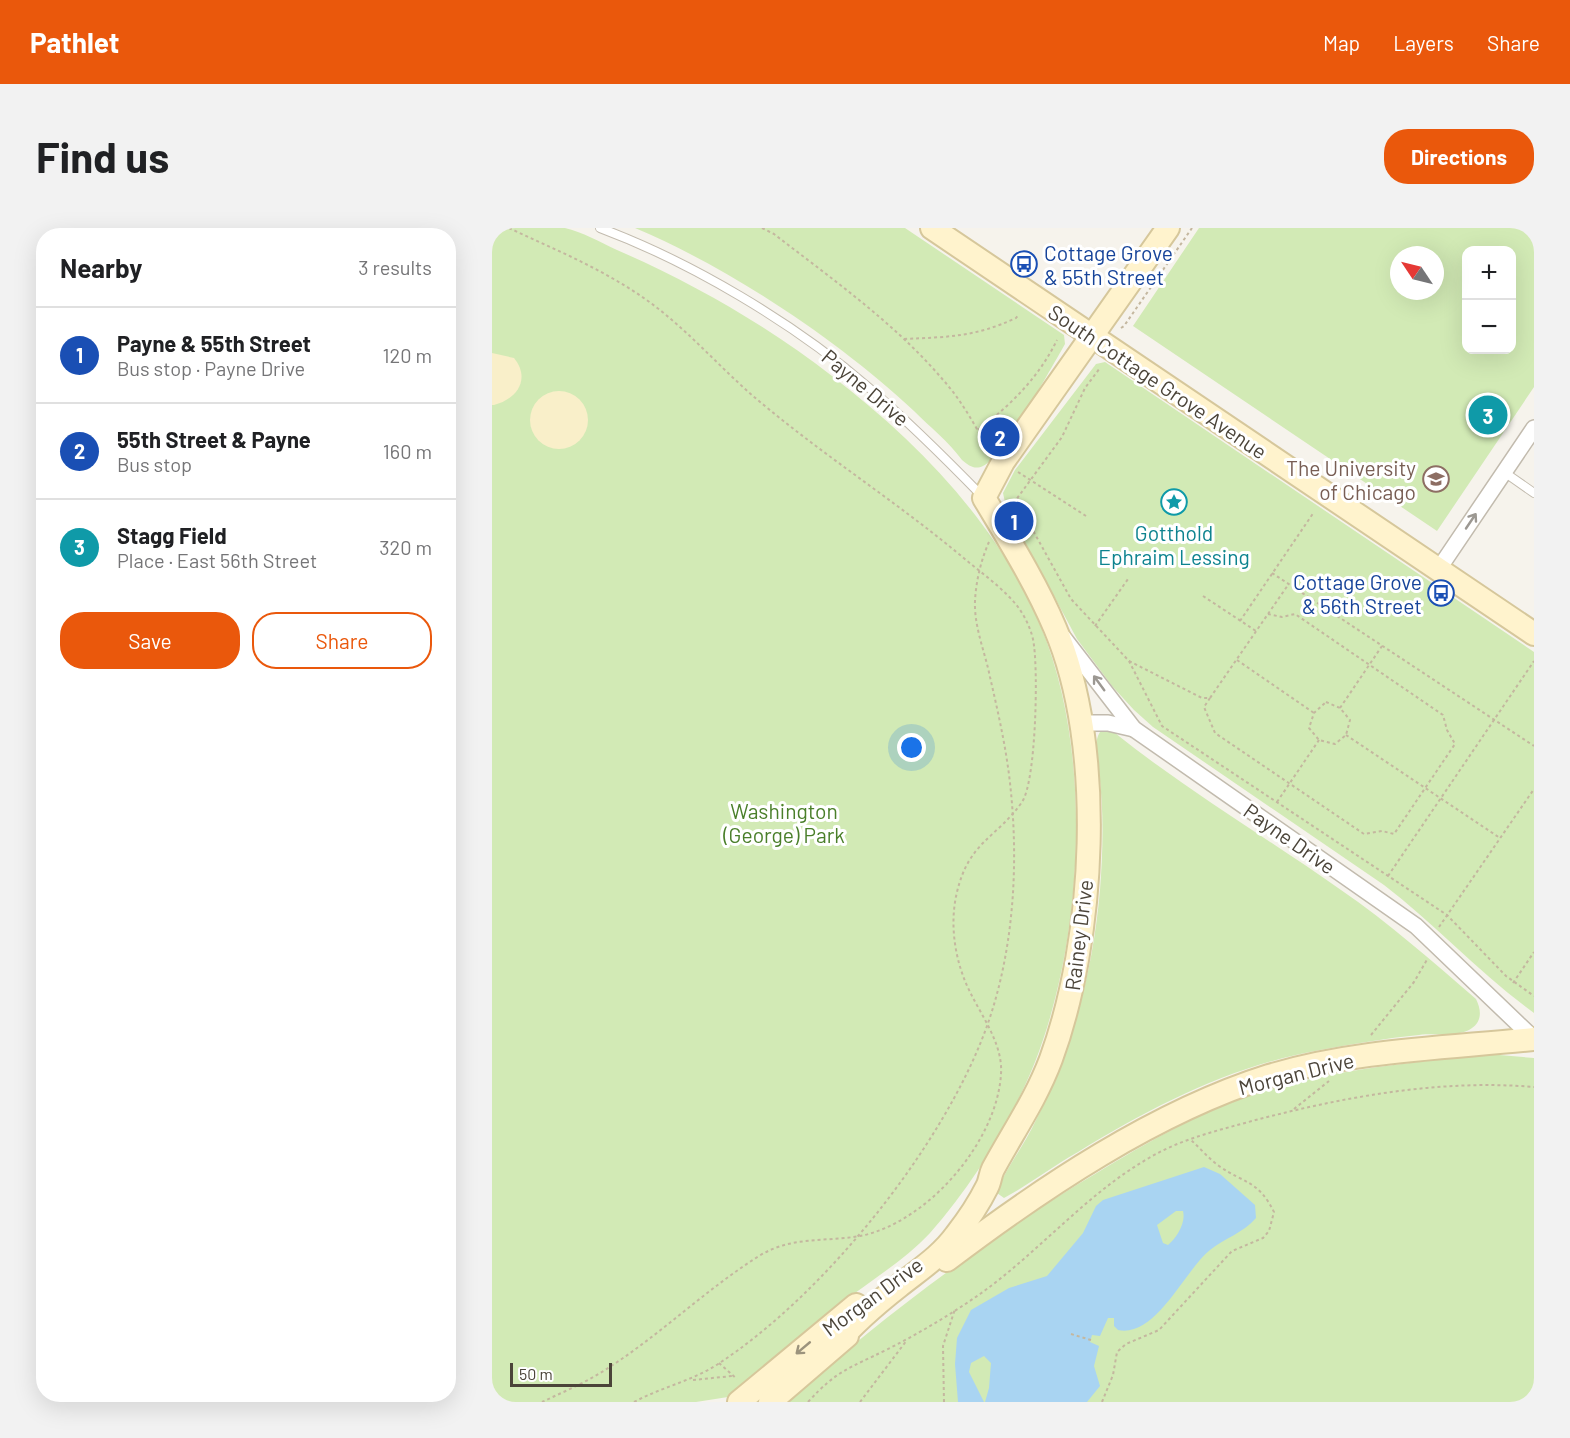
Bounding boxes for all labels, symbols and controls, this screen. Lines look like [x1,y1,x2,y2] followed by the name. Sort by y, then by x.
[30,25,119,59] text: Pathlet
[1323,30,1360,55] text: Map
[1393,30,1454,55] text: Layers
[1487,30,1540,55] text: Share
[1384,129,1534,184] button: Directions
[36,131,169,181] text: Find us
[1044,240,1173,289] place label: Cottage Grove & 55th Street
[1390,246,1444,300] north arrow
[1462,246,1516,354] map controls
[1462,246,1516,300] button: +
[1009,249,1039,279] bus stop icon: Cottage Grove & 55th Street
[60,252,142,283] text: Nearby
[358,255,432,279] text: 3 results
[1044,298,1272,464] street label: South Cottage Grove Avenue
[1462,300,1516,354] button: −
[117,330,311,356] text: Payne & 55th Street
[76,343,83,367] text: 1
[382,343,432,367] text: 120 m
[817,343,915,431] street label: Payne Drive
[117,356,305,380] text: Bus stop · Payne Drive
[1468,392,1508,438] pin: 3
[980,414,1020,460] pin: 2
[117,426,311,452] text: 55th Street & Payne
[74,439,85,463] text: 2
[383,439,432,463] text: 160 m
[117,452,192,476] text: Bus stop
[1286,455,1416,504] place label: The University of Chicago
[1421,464,1451,494] school or university icon: The University of Chicago
[1159,487,1189,517] place icon: Gotthold Ephraim Lessing
[994,498,1034,544] pin: 1
[1465,513,1477,530] one-way arrow
[1098,520,1250,569] place label: Gotthold Ephraim Lessing
[117,522,227,548] text: Stagg Field
[74,535,85,559] text: 3
[379,535,432,559] text: 320 m
[117,548,317,572] text: Place · East 56th Street
[1293,569,1422,618] place label: Cottage Grove & 56th Street
[1426,578,1456,608] bus stop icon: Cottage Grove & 56th Street
[60,612,240,669] button: Save
[252,612,432,669] button: Share
[1092,675,1105,691] one-way arrow
[897,733,926,762] your location
[1239,797,1341,879] street label: Payne Drive
[722,798,845,847] park label: Washington (George) Park
[1059,878,1097,992] street label: Rainey Drive
[1236,1047,1356,1099] street label: Morgan Drive
[817,1251,927,1341] street label: Morgan Drive
[795,1342,811,1355] one-way arrow
[510,1360,612,1388] scale bar
[519,1364,553,1383] text: 50 m

